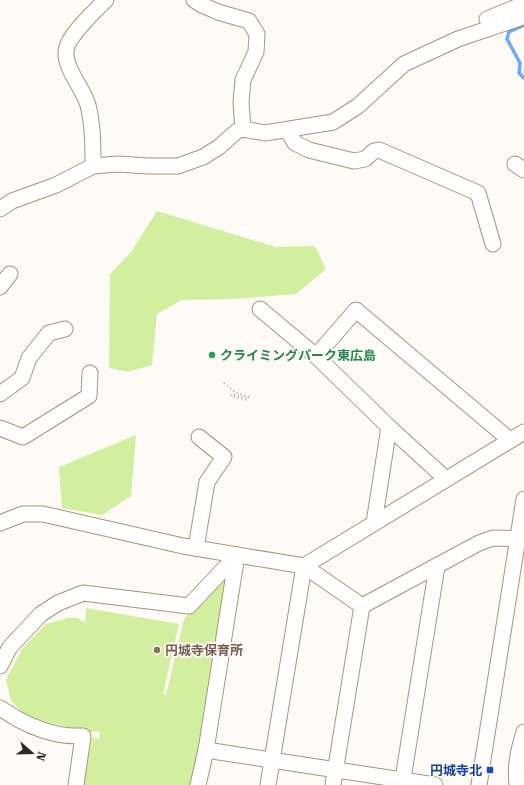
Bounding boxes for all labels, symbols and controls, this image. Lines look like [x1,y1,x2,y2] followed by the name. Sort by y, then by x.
[220,348,376,363] place label: クライミングパーク東広島
[207,350,217,360] marker: クライミングパーク東広島
[165,643,243,658] place label: 円城寺保育所
[152,645,162,655] marker: 円城寺保育所
[12,733,52,773] north arrow
[33,750,48,763] text: N
[430,763,482,778] place label: 円城寺北
[485,765,495,775] marker: 円城寺北

